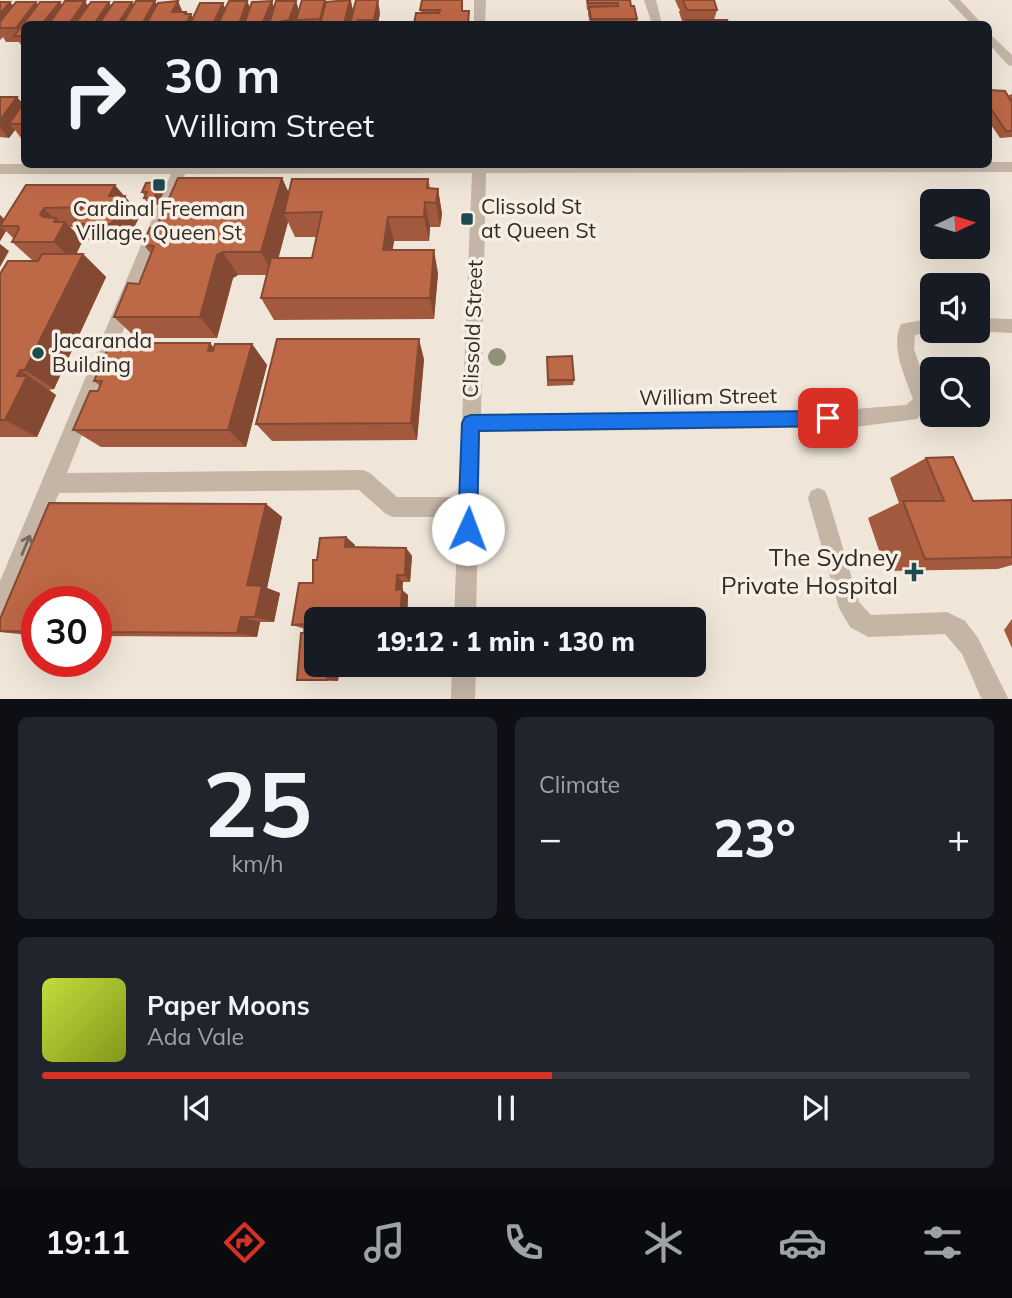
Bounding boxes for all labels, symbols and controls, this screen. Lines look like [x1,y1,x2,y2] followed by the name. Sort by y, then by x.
[164,44,280,105] text: 30 m
[49,49,140,140] icon: right
[164,105,374,145] text: William Street
[151,177,167,193] marker: Cardinal Freeman Village, Queen St
[920,189,990,259] north arrow
[920,189,990,427] map controls
[481,193,596,243] place label: Clissold St at Queen St
[73,195,245,245] place label: Cardinal Freeman Village, Queen St
[459,211,475,227] marker: Clissold St at Queen St
[457,259,487,399] street label: Clissold Street
[920,273,990,343] button: sound
[52,327,152,377] place label: Jacaranda Building
[30,345,46,361] marker: Jacaranda Building
[920,357,990,427] button: search
[639,382,777,410] street label: William Street
[798,388,858,448] pin
[809,399,847,437] icon: arrive
[431,492,505,566] position arrow
[21,535,34,556] one-way arrow
[721,542,898,600] place label: The Sydney Private Hospital
[904,562,924,582] marker: The Sydney Private Hospital
[21,586,112,677] speed limit sign: 30
[375,625,635,658] text: 19:12 · 1 min · 130 m
[203,746,312,860] text: 25
[539,770,620,799] text: Climate
[713,805,796,870] text: 23°
[539,814,562,862] text: −
[947,814,970,862] text: +
[231,849,284,878] text: km/h
[147,989,310,1022] text: Paper Moons
[147,1022,244,1051] text: Ada Vale
[178,1089,216,1127] icon: previous
[487,1089,525,1127] icon: pause
[796,1089,834,1127] icon: next
[220,1218,269,1267] icon: directions
[360,1218,409,1267] icon: music
[499,1218,548,1267] icon: phone
[639,1218,688,1267] icon: climate
[778,1218,827,1267] icon: car
[918,1218,967,1267] icon: filters
[45,1222,130,1262] text: 19:11

